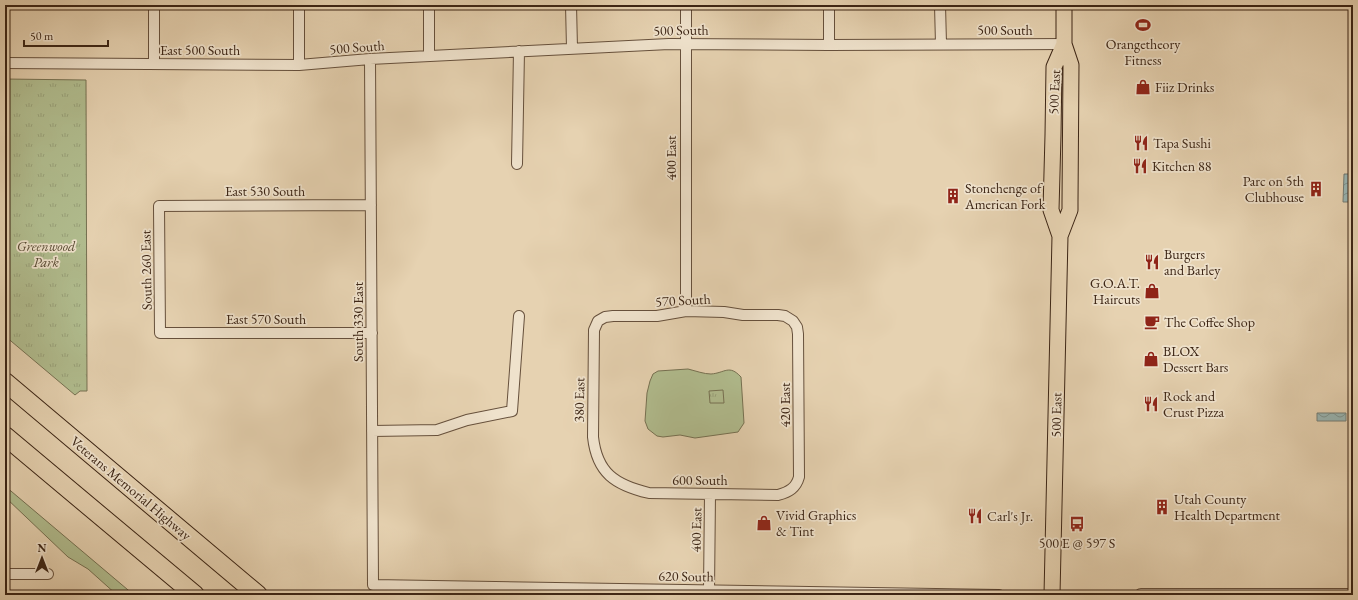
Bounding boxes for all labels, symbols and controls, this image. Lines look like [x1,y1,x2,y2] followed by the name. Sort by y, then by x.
[1134,16,1152,34] sports icon: Orangetheory Fitness
[653,21,709,39] street label: 500 South
[977,21,1033,39] street label: 500 South
[24,22,108,48] scale bar
[30,28,54,44] text: 50 m
[1106,35,1181,69] place label: Orangetheory Fitness
[329,36,385,58] street label: 500 South
[160,41,240,59] street label: East 500 South
[1044,68,1064,115] street label: 500 East
[1134,78,1152,96] shop icon: Fiiz Drinks
[1155,78,1215,96] place label: Fiiz Drinks
[1132,134,1150,152] restaurant icon: Tapa Sushi
[1153,134,1211,152] place label: Tapa Sushi
[662,135,680,181] street label: 400 East
[1131,157,1149,175] restaurant icon: Kitchen 88
[1152,157,1212,175] place label: Kitchen 88
[1243,172,1305,206] place label: Parc on 5th Clubhouse
[964,179,1046,213] place label: Stonehenge of American Fork
[1307,180,1325,198] building icon: Parc on 5th Clubhouse
[225,182,305,200] street label: East 530 South
[944,187,962,205] building icon: Stonehenge of American Fork
[136,229,156,310] street label: South 260 East
[17,237,76,271] park label: Greenwood Park
[1164,245,1221,279] place label: Burgers and Barley
[1143,253,1161,271] restaurant icon: Burgers and Barley
[1090,274,1140,308] place label: G.O.A.T. Haircuts
[349,281,367,362] street label: South 330 East
[1143,282,1161,300] shop icon: G.O.A.T. Haircuts
[655,290,711,310] street label: 570 South
[226,310,306,328] street label: East 570 South
[1143,313,1161,331] cafe icon: The Coffee Shop
[1164,313,1255,331] place label: The Coffee Shop
[1163,342,1229,376] place label: BLOX Dessert Bars
[1142,350,1160,368] shop icon: BLOX Dessert Bars
[570,377,588,423] street label: 380 East
[776,382,794,428] street label: 420 East
[1163,387,1224,421] place label: Rock and Crust Pizza
[1047,392,1065,438] street label: 500 East
[1142,395,1160,413] restaurant icon: Rock and Crust Pizza
[67,432,196,544] street label: Veterans Memorial Highway
[672,471,728,489] street label: 600 South
[1174,490,1281,524] place label: Utah County Health Department
[1153,498,1171,516] building icon: Utah County Health Department
[776,506,857,540] place label: Vivid Graphics & Tint
[687,507,705,553] street label: 400 East
[966,507,984,525] restaurant icon: Carl's Jr.
[987,507,1033,525] place label: Carl's Jr.
[755,514,773,532] shop icon: Vivid Graphics & Tint
[1068,515,1086,533] bus stop icon: 500 E @ 597 S
[1039,534,1115,552] place label: 500 E @ 597 S
[22,538,62,578] north arrow
[38,541,47,555] text: N
[658,567,714,585] street label: 620 South

